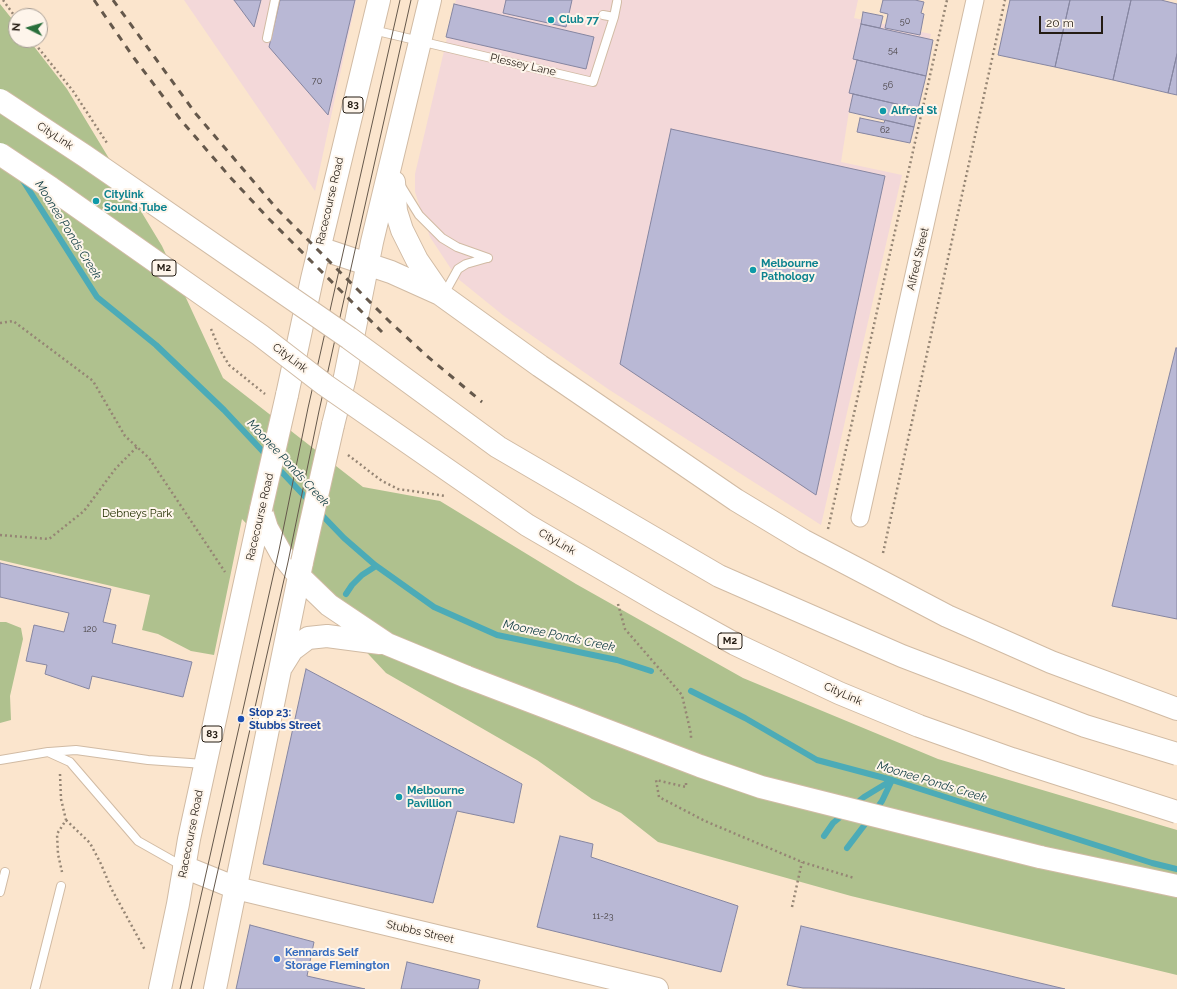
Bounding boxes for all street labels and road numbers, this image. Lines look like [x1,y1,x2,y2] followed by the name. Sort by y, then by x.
[489,51,557,79] street label: Plessey Lane
[343,97,363,113] road number: 83
[34,119,76,153] street label: CityLink
[314,156,346,246] street label: Racecourse Road
[904,226,932,292] street label: Alfred Street
[152,260,176,276] road number: M2
[270,340,310,376] street label: CityLink
[244,472,276,562] street label: Racecourse Road
[536,526,578,558] street label: CityLink
[718,633,742,649] road number: M2
[822,680,864,708] street label: CityLink
[202,726,222,742] road number: 83
[176,789,206,879] street label: Racecourse Road
[385,918,455,946] street label: Stubbs Street

